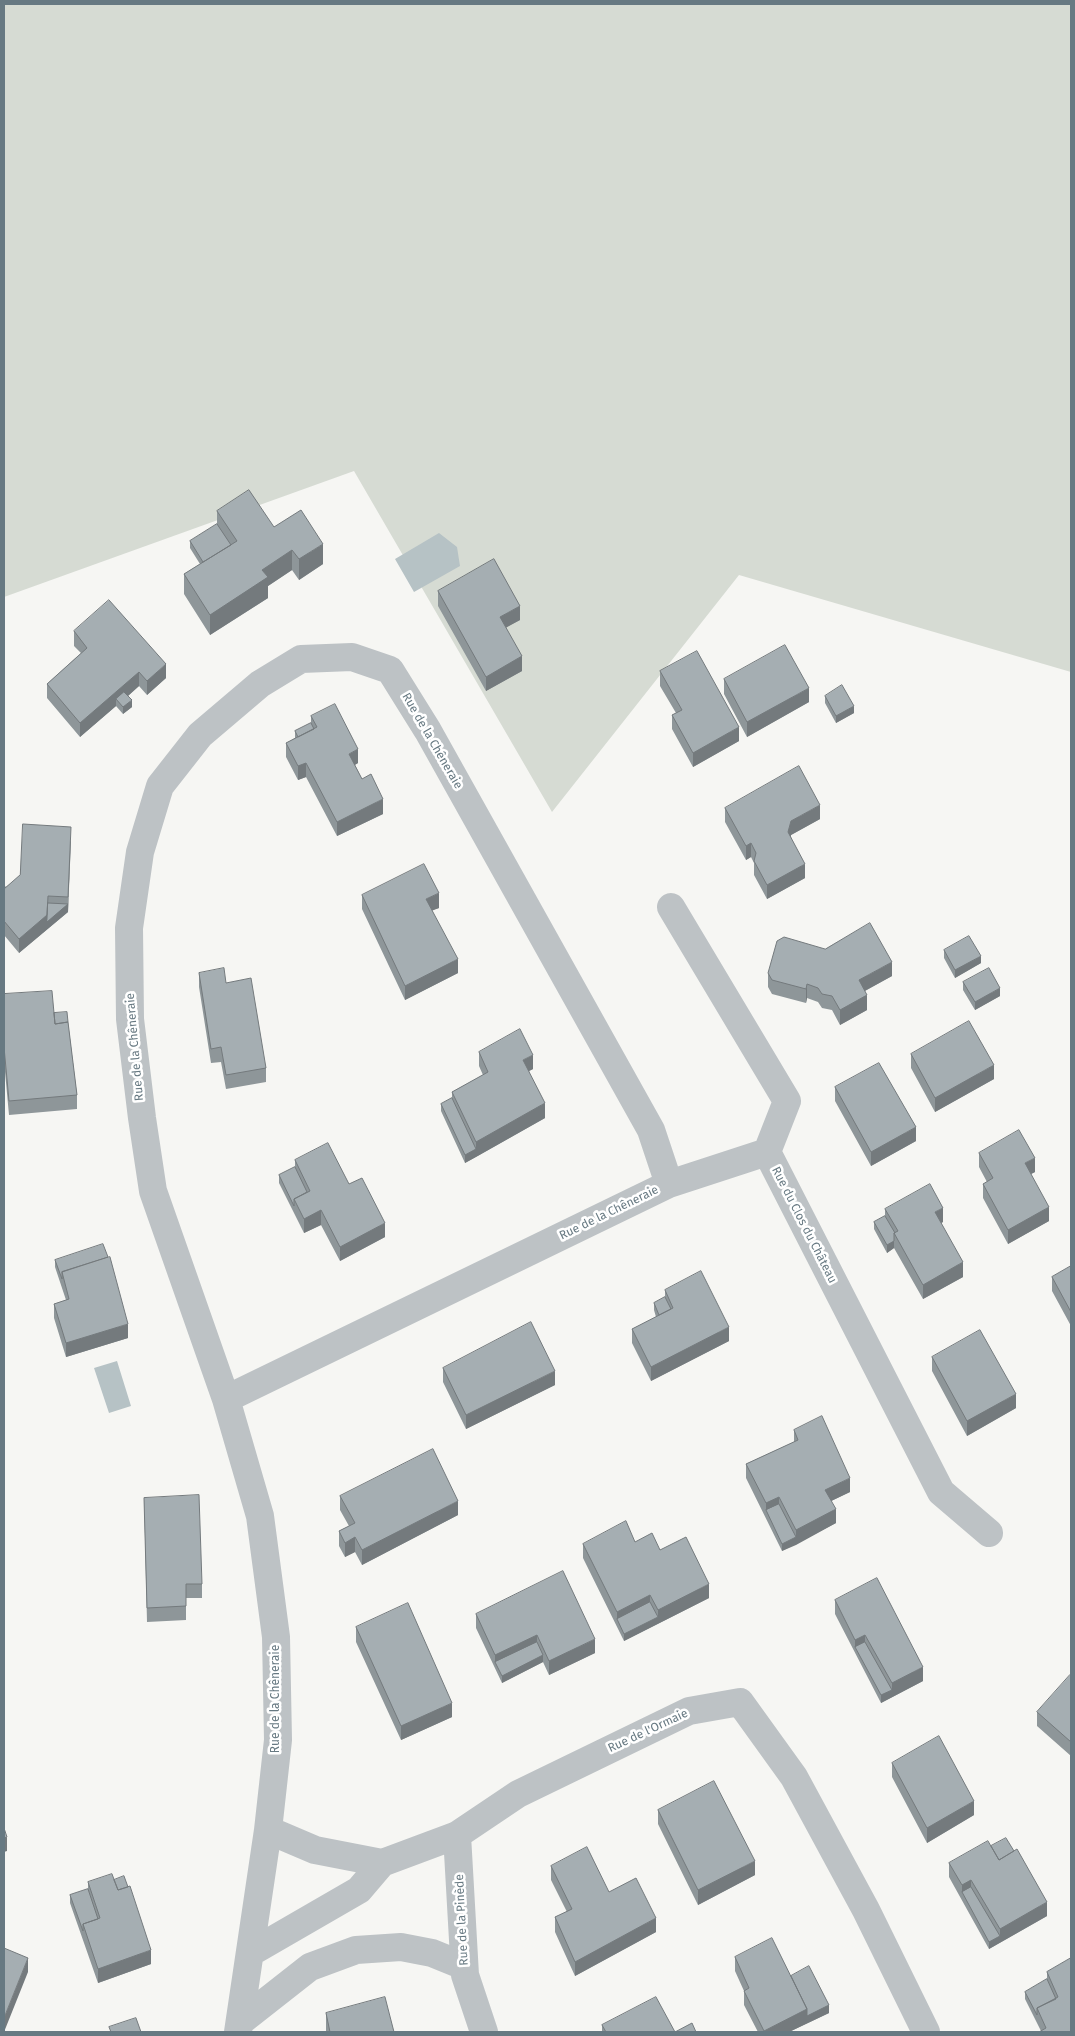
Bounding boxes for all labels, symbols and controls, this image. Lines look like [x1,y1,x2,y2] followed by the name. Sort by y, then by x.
[399,690,465,792] street label: Rue de la Chêneraie
[123,992,147,1102] street label: Rue de la Chêneraie
[768,1164,840,1286] street label: Rue du Clos du Château
[557,1183,661,1243] street label: Rue de la Chêneraie
[269,1645,283,1753] street label: Rue de la Chêneraie
[606,1706,690,1756] street label: Rue de l'Ormaie
[452,1874,472,1966] street label: Rue de la Pinède

